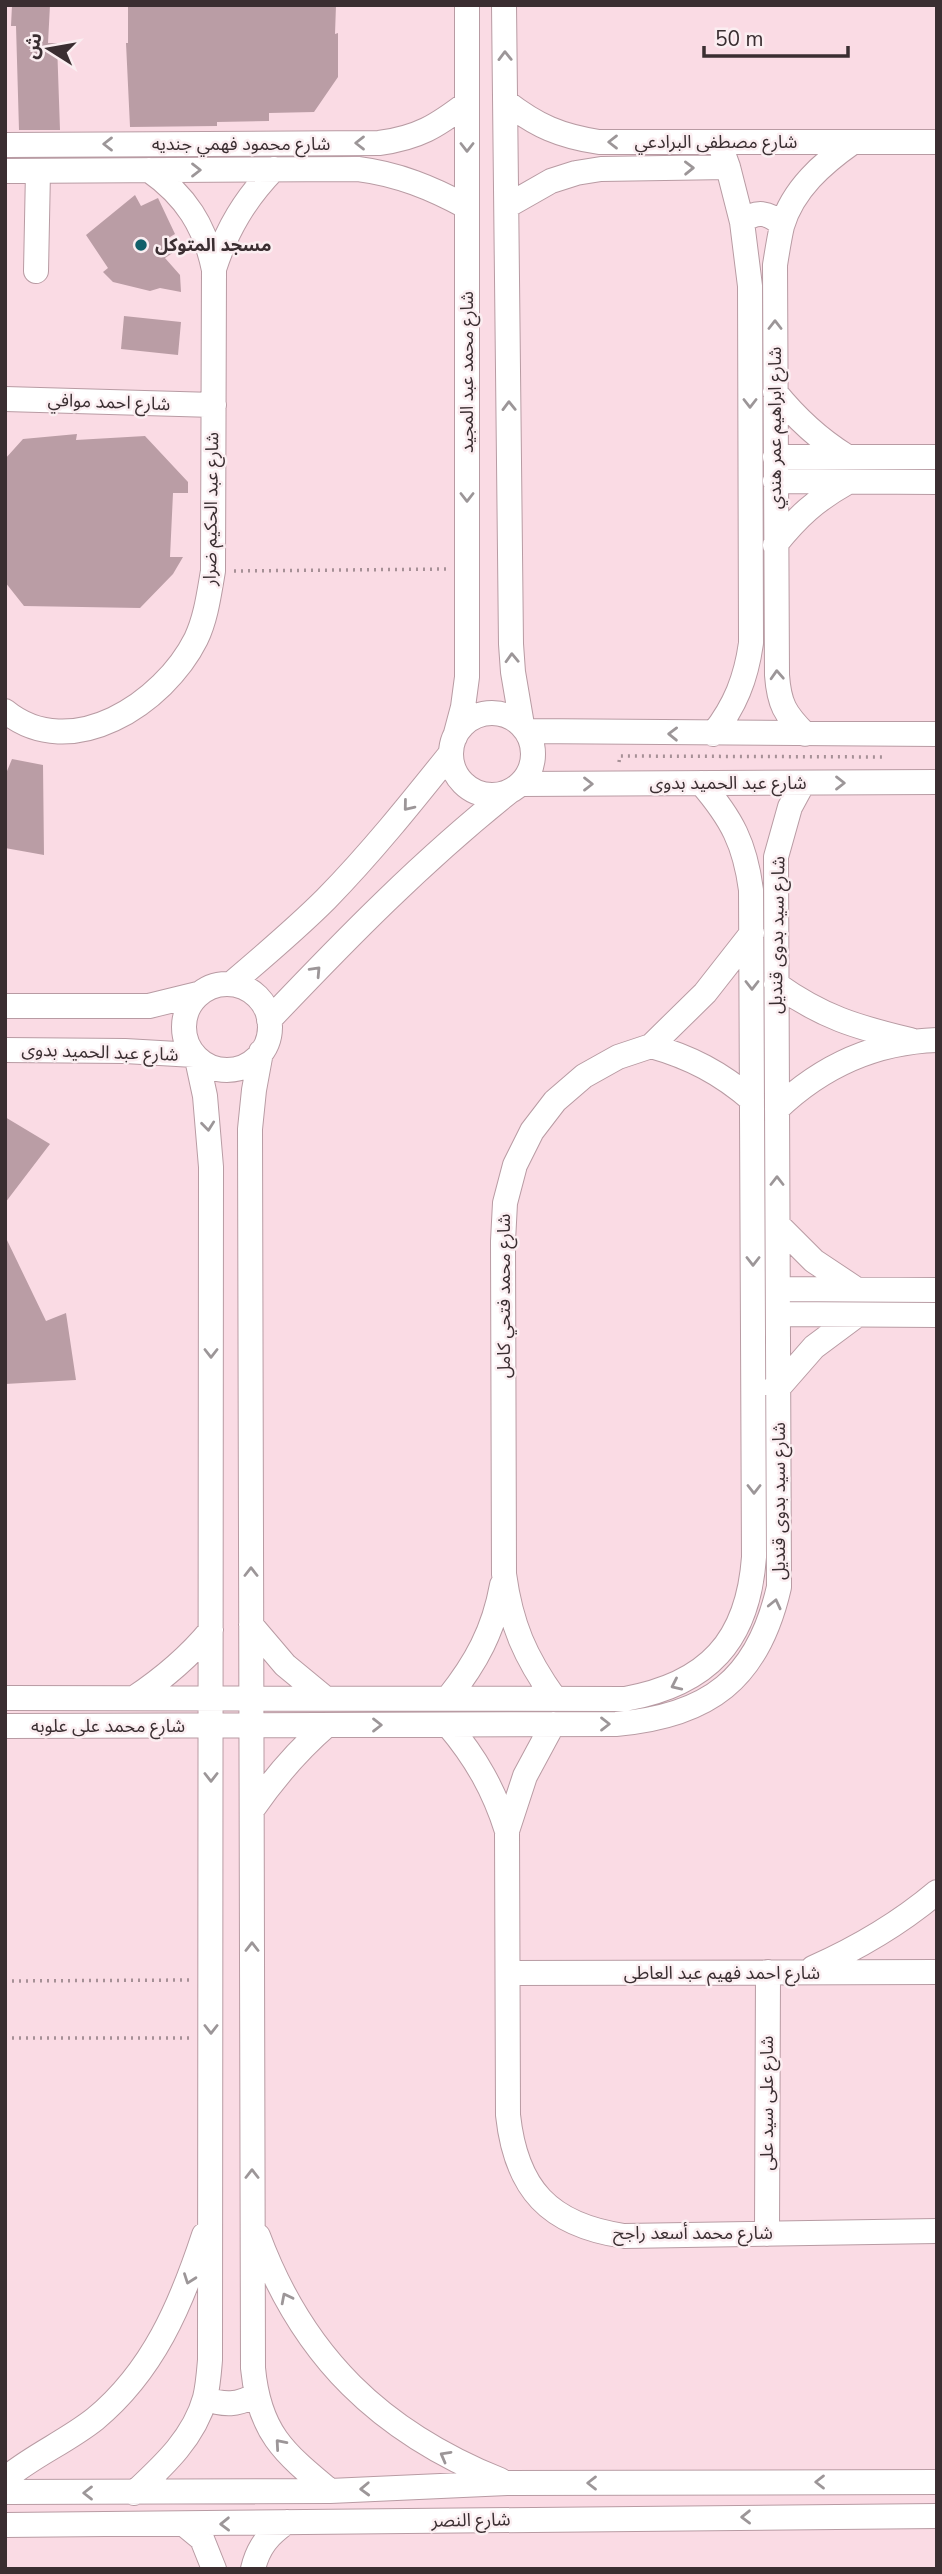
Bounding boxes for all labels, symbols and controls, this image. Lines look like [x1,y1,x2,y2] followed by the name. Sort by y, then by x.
[14,14,84,84] north arrow
[704,14,848,58] scale bar
[715,25,764,53] text: 50 m
[18,31,49,61] text: ش
[497,50,513,61] one-way arrow
[635,130,797,156] street label: شارع مصطفى البرادعي
[152,132,330,158] street label: شارع محمود فهمي جنديه
[607,134,618,150] one-way arrow
[355,135,365,151] one-way arrow
[103,136,113,152] one-way arrow
[459,142,475,153] one-way arrow
[684,160,695,176] one-way arrow
[191,162,202,177] one-way arrow
[155,233,271,257] place label: مسجد المتوكل
[133,237,149,253] marker: مسجد المتوكل
[455,291,481,453] street label: شارع محمد عبد المجيد
[767,319,783,330] one-way arrow
[763,347,789,509] street label: شارع ابراهيم عمر هندي
[47,388,171,418] street label: شارع احمد موافي
[742,398,758,408] one-way arrow
[501,400,517,411] one-way arrow
[198,432,226,587] street label: شارع عبد الحكيم ضرار
[459,492,475,503] one-way arrow
[505,652,520,663] one-way arrow
[770,669,785,680] one-way arrow
[667,726,678,741] one-way arrow
[649,771,807,797] street label: شارع عبد الحميد بدوى
[836,775,846,791] one-way arrow
[584,776,594,792] one-way arrow
[404,798,417,810] one-way arrow
[764,856,792,1014] street label: شارع سيد بدوى قنديل
[308,966,320,979] one-way arrow
[744,980,760,990] one-way arrow
[21,1037,179,1069] street label: شارع عبد الحميد بدوى
[201,1120,216,1132] one-way arrow
[769,1175,785,1185] one-way arrow
[492,1214,518,1378] street label: شارع محمد فتحي كامل
[745,1256,761,1267] one-way arrow
[203,1348,219,1359] one-way arrow
[767,1422,793,1580] street label: شارع سيد بدوى قنديل
[746,1484,762,1494] one-way arrow
[243,1566,259,1577] one-way arrow
[767,1598,781,1610] one-way arrow
[671,1677,683,1691] one-way arrow
[31,1714,185,1740] street label: شارع محمد على علوبه
[600,1716,610,1732] one-way arrow
[372,1717,383,1733] one-way arrow
[203,1772,219,1782] one-way arrow
[244,1941,260,1951] one-way arrow
[624,1961,820,1987] street label: شارع احمد فهيم عبد العاطى
[203,2024,219,2034] one-way arrow
[755,2036,781,2170] street label: شارع على سيد على
[244,2168,260,2179] one-way arrow
[613,2221,773,2247] street label: شارع محمد أسعد راجح
[183,2272,197,2284] one-way arrow
[280,2292,294,2305] one-way arrow
[276,2439,288,2452] one-way arrow
[439,2450,452,2464] one-way arrow
[814,2474,824,2490] one-way arrow
[586,2475,597,2491] one-way arrow
[359,2482,370,2497] one-way arrow
[82,2485,93,2501] one-way arrow
[430,2507,511,2535] street label: شارع النصر
[740,2509,751,2525] one-way arrow
[219,2516,229,2532] one-way arrow

